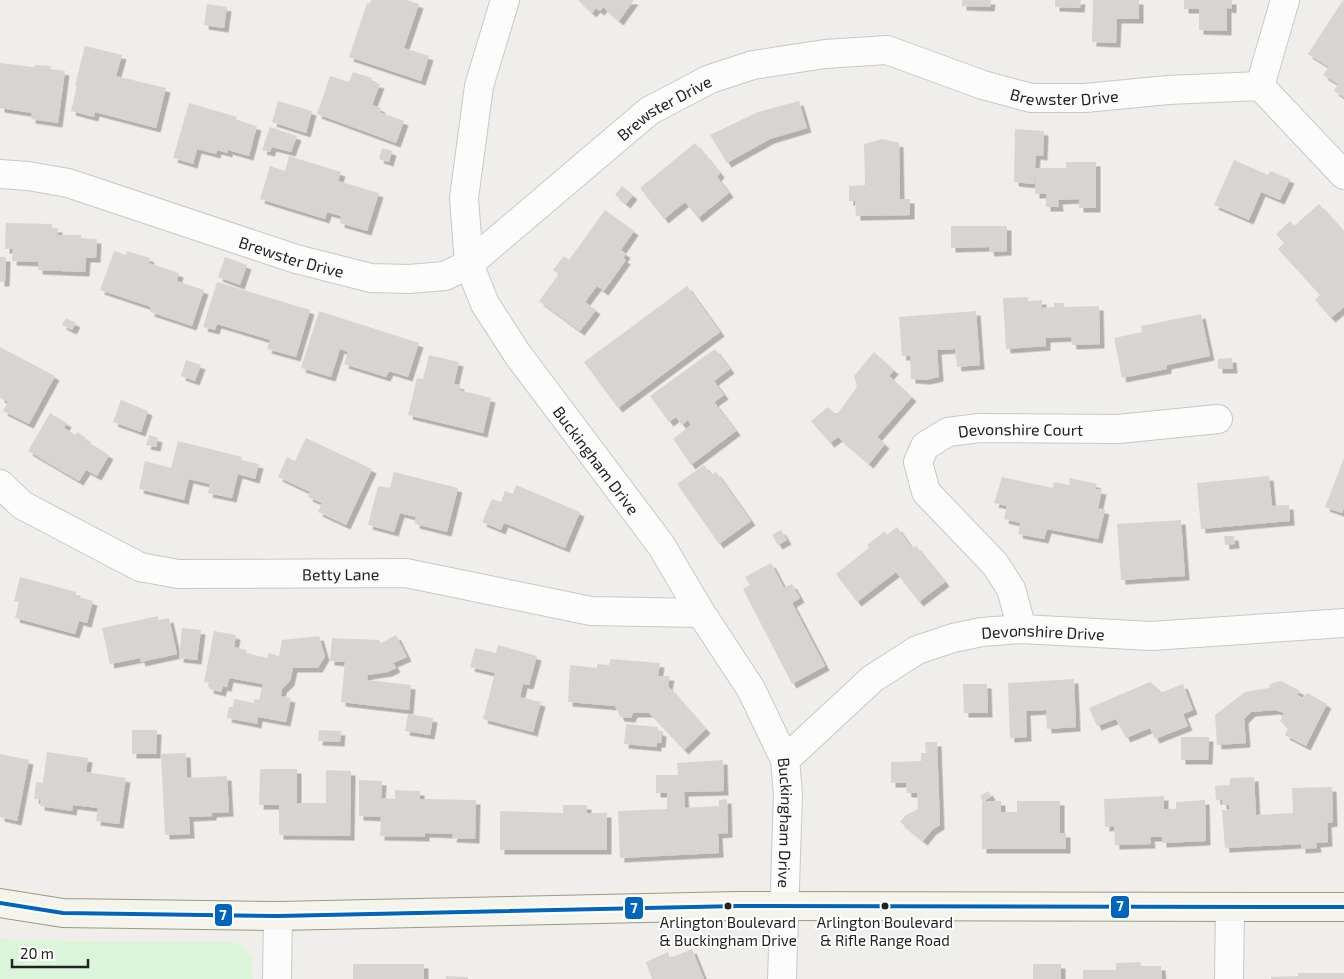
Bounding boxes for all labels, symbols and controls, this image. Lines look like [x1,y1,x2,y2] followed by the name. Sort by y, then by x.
[613,71,714,144] street label: Brewster Drive
[1008,83,1119,108] street label: Brewster Drive
[237,231,346,280] street label: Brewster Drive
[550,402,644,518] street label: Buckingham Drive
[957,418,1083,440] street label: Devonshire Court
[302,564,379,583] street label: Betty Lane
[980,619,1105,643] street label: Devonshire Drive
[775,756,798,888] street label: Buckingham Drive
[1110,895,1130,919] line badge: 7
[624,896,644,920] line badge: 7
[1116,897,1124,914] text: 7
[630,899,638,916] text: 7
[723,901,733,911] marker: Arlington Boulevard & Buckingham Drive
[880,901,890,911] marker: Arlington Boulevard & Rifle Range Road
[214,903,233,927] line badge: 7
[219,906,227,923] text: 7
[659,913,797,949] place label: Arlington Boulevard & Buckingham Drive
[817,913,953,949] place label: Arlington Boulevard & Rifle Range Road
[12,936,89,968] scale bar
[20,944,54,962] text: 20 m

